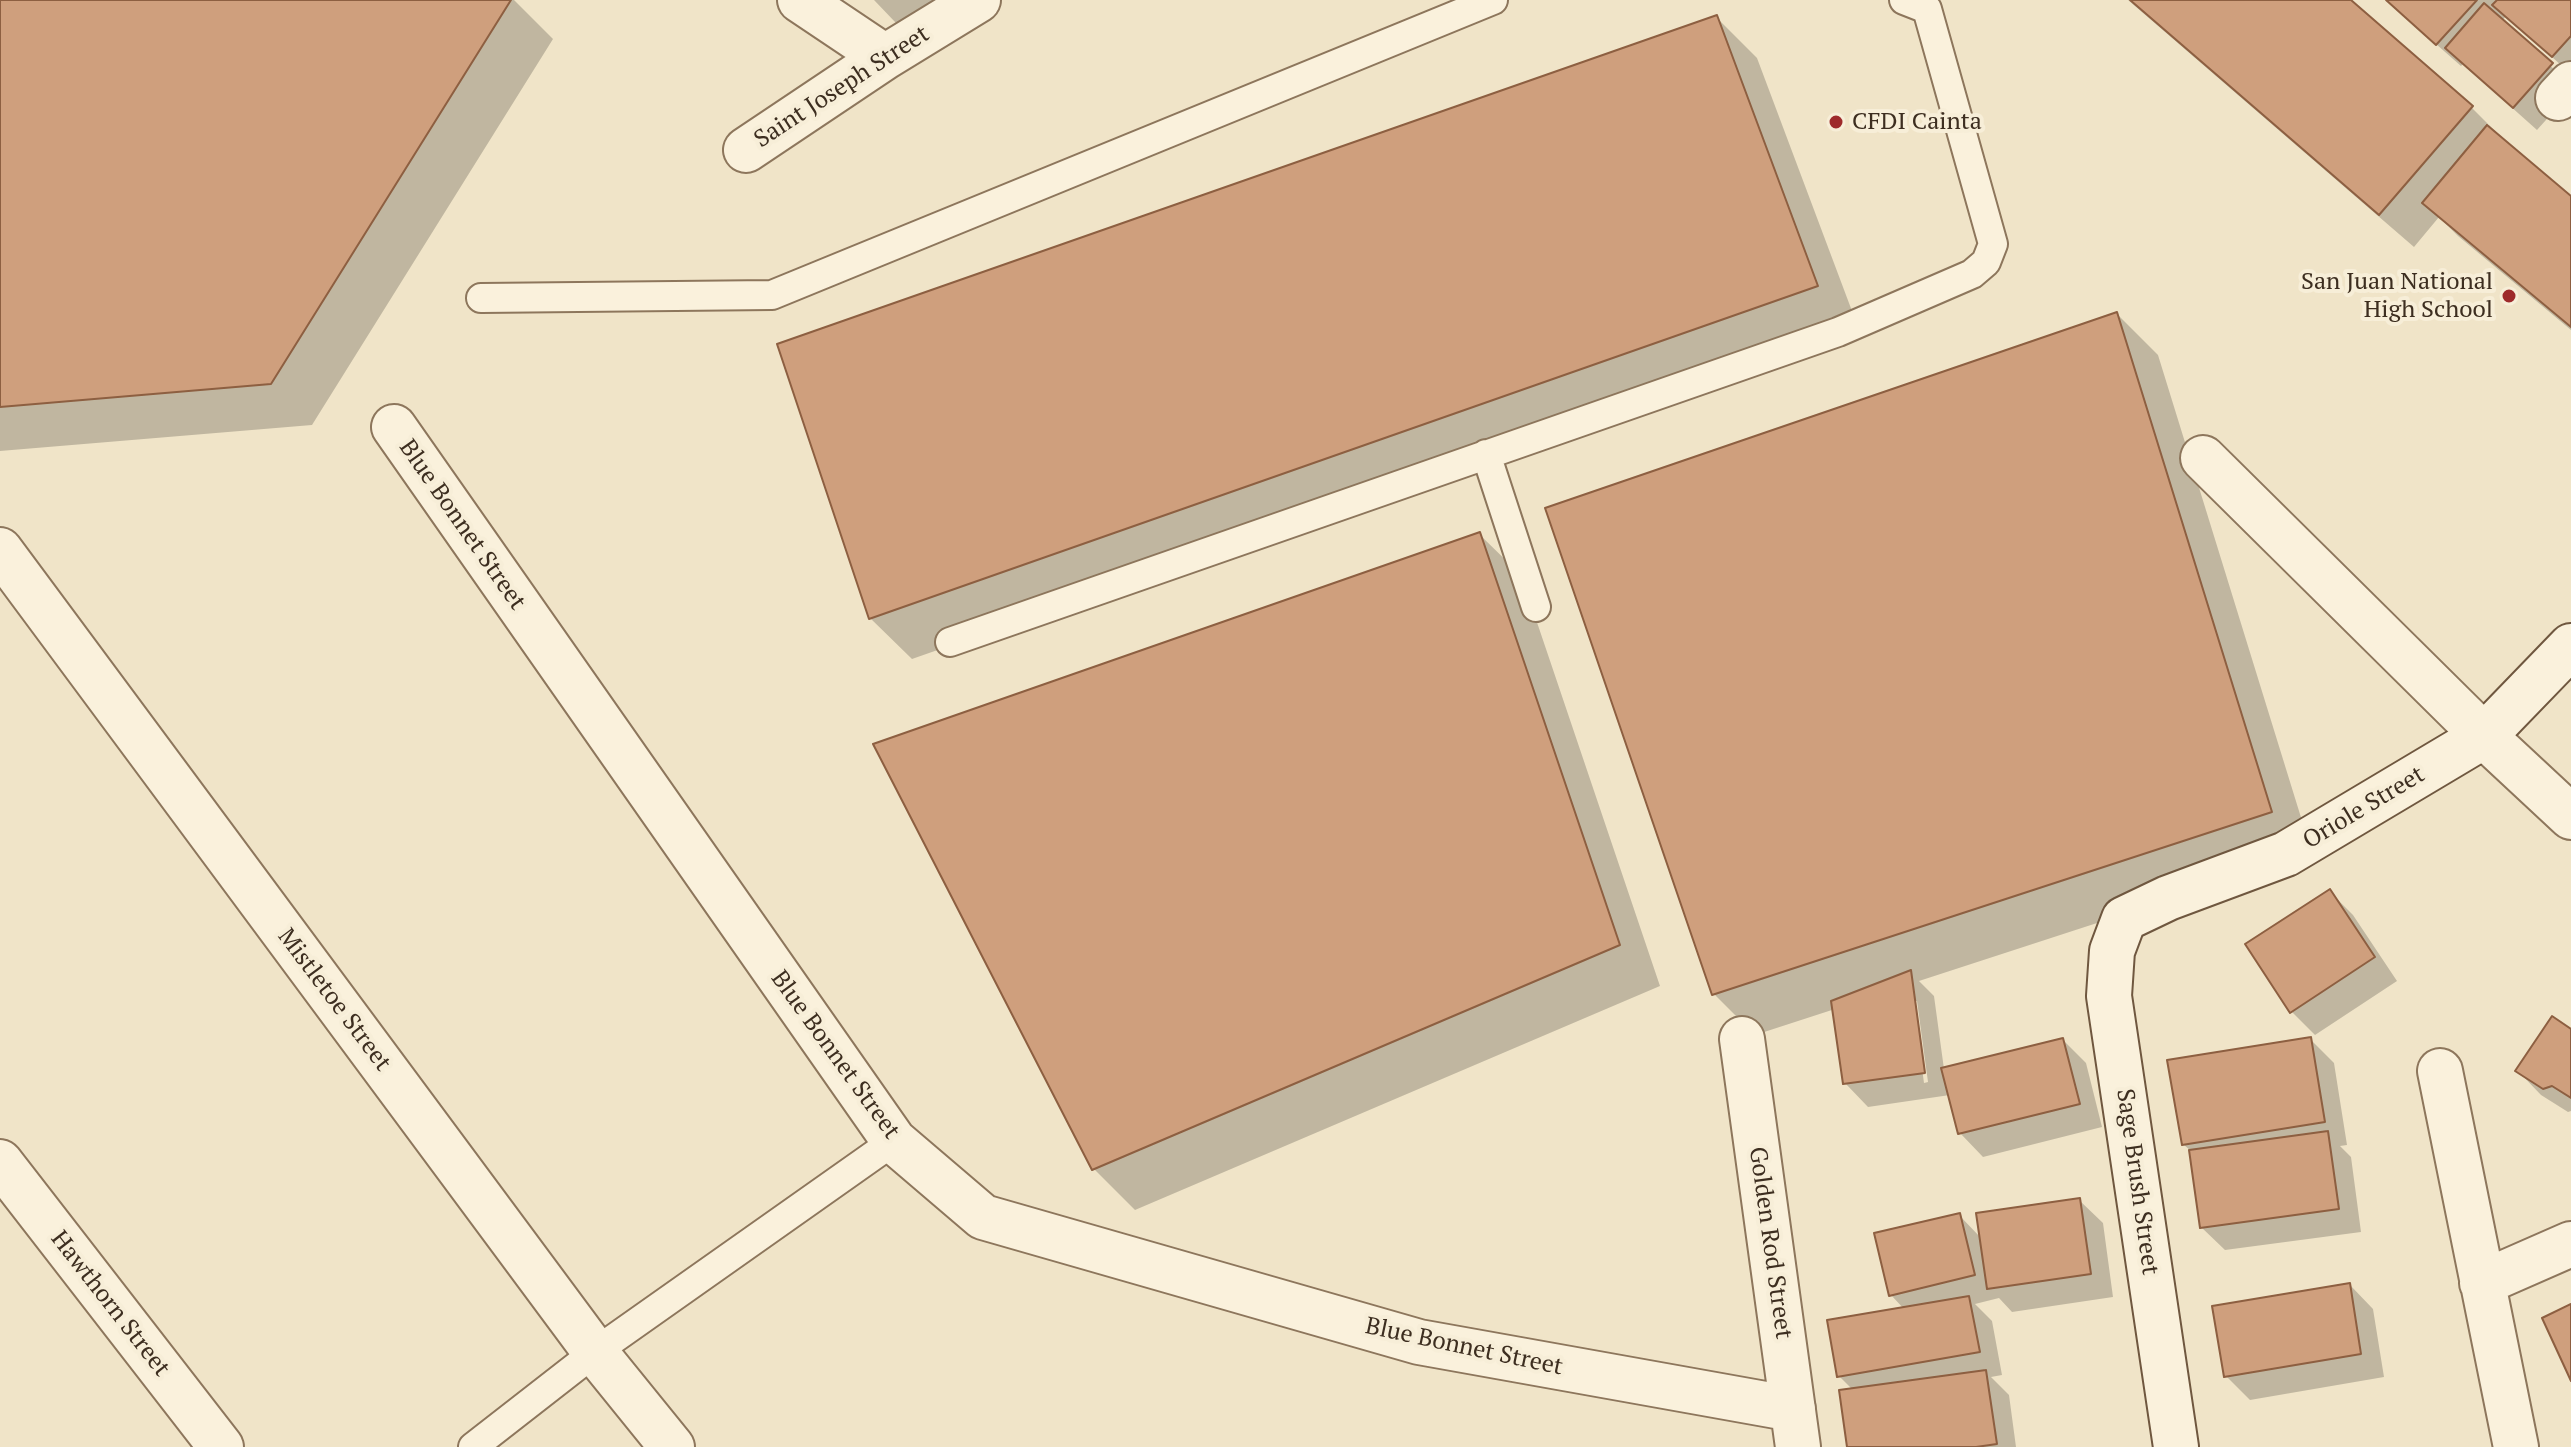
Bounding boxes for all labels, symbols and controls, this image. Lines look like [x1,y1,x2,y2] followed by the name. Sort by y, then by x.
[749,20,935,154] street label: Saint Joseph Street
[1852,108,1982,136] place label: CFDI Cainta
[1827,113,1845,131] marker: CFDI Cainta
[2301,268,2493,324] place label: San Juan National High School
[2500,287,2518,305] marker: San Juan National High School
[393,434,531,616] street label: Blue Bonnet Street
[2298,760,2430,856] street label: Oriole Street
[271,923,397,1077] street label: Mistletoe Street
[764,965,906,1145] street label: Blue Bonnet Street
[2110,1087,2164,1277] street label: Sage Brush Street
[1742,1145,1798,1341] street label: Golden Rod Street
[44,1226,176,1382] street label: Hawthorn Street
[1363,1312,1565,1382] street label: Blue Bonnet Street

